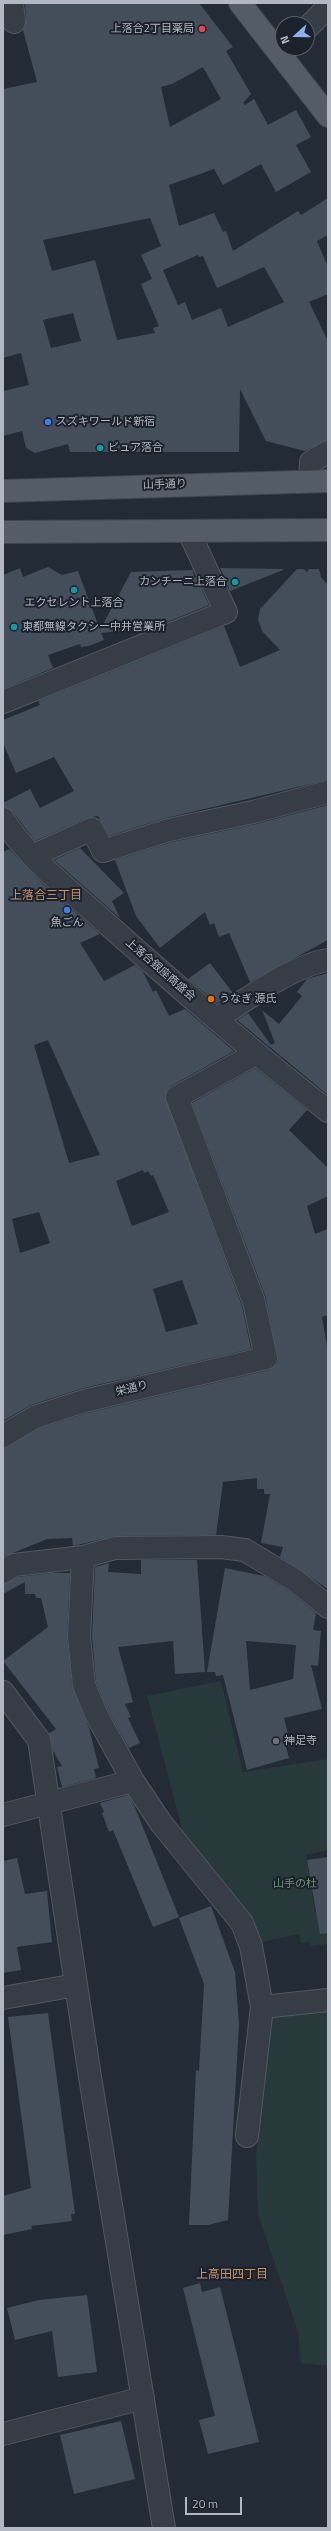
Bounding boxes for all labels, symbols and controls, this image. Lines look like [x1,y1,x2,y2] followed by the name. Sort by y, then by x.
[275,16,315,56] north arrow
[111,22,194,36] place label: 上落合2丁目薬局
[197,24,207,34] marker: 上落合2丁目薬局
[276,34,294,46] text: N
[56,415,155,429] place label: スズキワールド新宿
[43,417,53,427] marker: スズキワールド新宿
[108,441,163,455] place label: ビュア落合
[95,443,105,453] marker: ビュア落合
[143,478,187,492] street label: 山手通り
[139,575,227,589] place label: カンチーニ上落合
[230,577,240,587] marker: カンチーニ上落合
[69,585,79,595] marker: エクセレント上落合
[25,596,123,610] place label: エクセレント上落合
[22,620,165,634] place label: 東都無線タクシー中井営業所
[9,622,19,632] marker: 東都無線タクシー中井営業所
[10,889,82,903] district label: 上落合三丁目
[62,905,72,915] marker: 魚ごん
[51,916,83,930] place label: 魚ごん
[122,936,198,1004] street label: 上落合銀座商盛会
[219,992,276,1006] place label: うなぎ 源氏
[206,994,216,1004] marker: うなぎ 源氏
[114,1379,150,1399] street label: 栄通り
[284,1734,317,1748] place label: 神足寺
[271,1736,281,1746] marker: 神足寺
[273,1877,317,1891] park label: 山手の杜
[196,2268,268,2282] district label: 上高田四丁目
[187,2489,244,2515] scale bar
[192,2494,218,2513] text: 20 m

